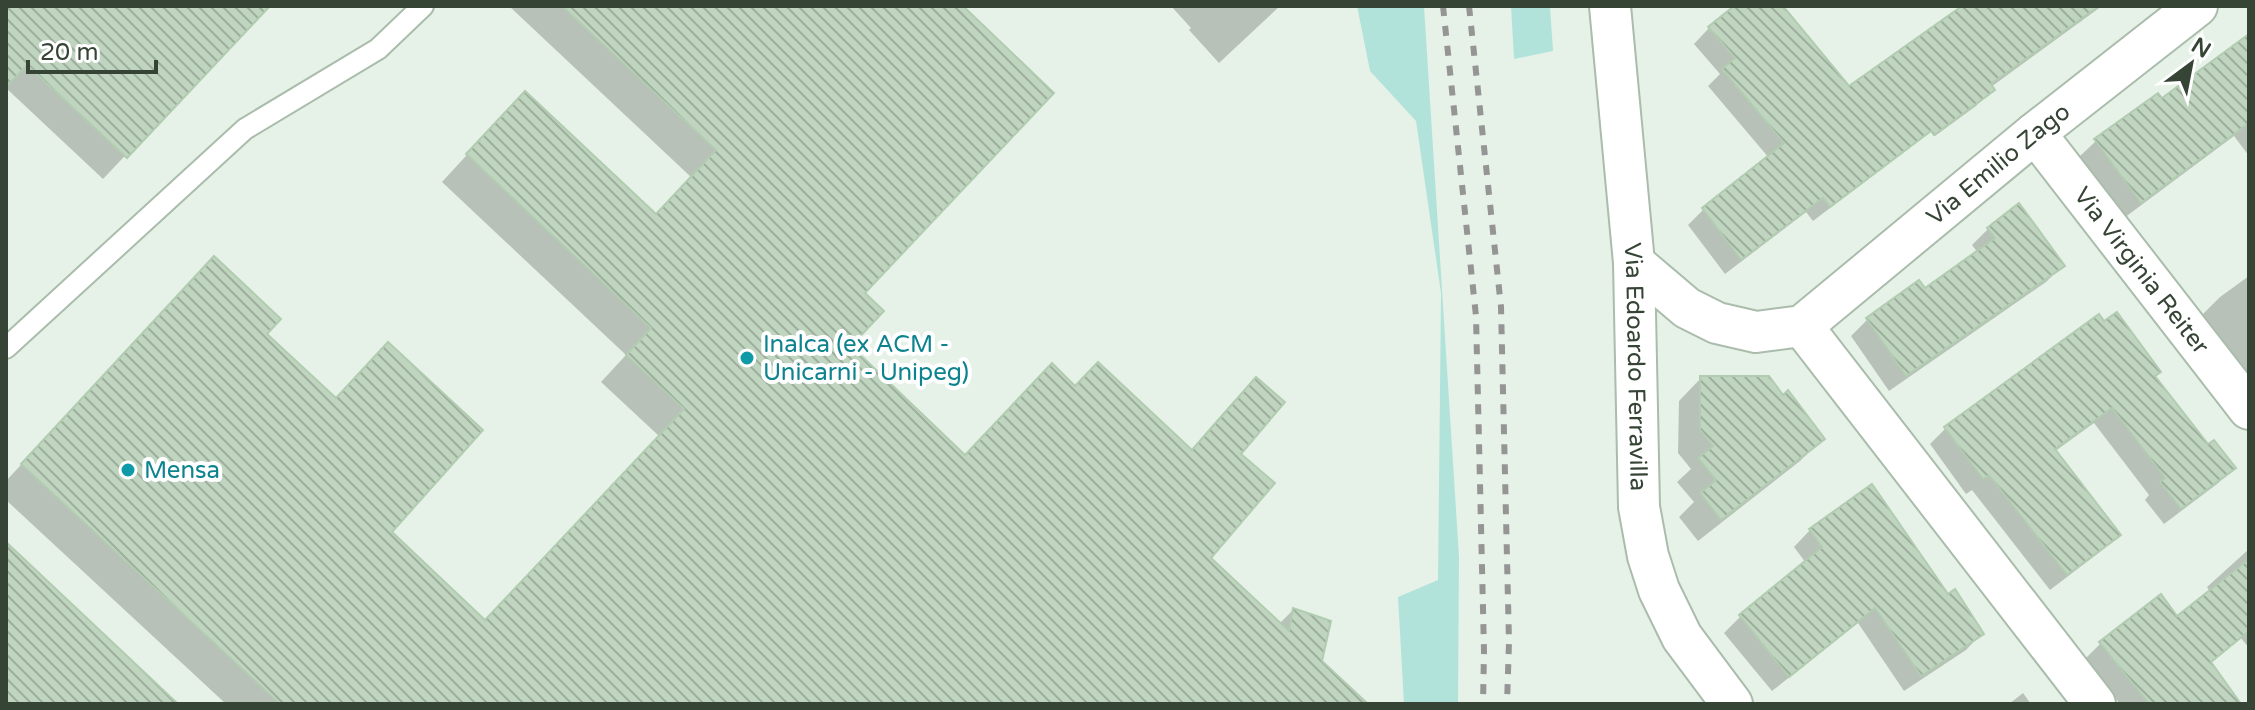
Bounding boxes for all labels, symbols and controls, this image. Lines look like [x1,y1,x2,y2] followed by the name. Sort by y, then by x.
[28,24,156,74] scale bar
[2151,24,2231,104] north arrow
[2187,32,2215,64] text: N
[40,38,98,67] text: 20 m
[1921,97,2076,232] street label: Via Emilio Zago
[2067,182,2215,361] street label: Via Virginia Reiter
[1617,241,1653,491] street label: Via Edoardo Ferravilla
[763,330,969,387] place label: Inalca (ex ACM - Unicarni - Unipeg)
[738,349,756,367] marker: Inalca (ex ACM - Unicarni - Unipeg)
[144,456,220,485] place label: Mensa
[119,461,137,479] marker: Mensa

